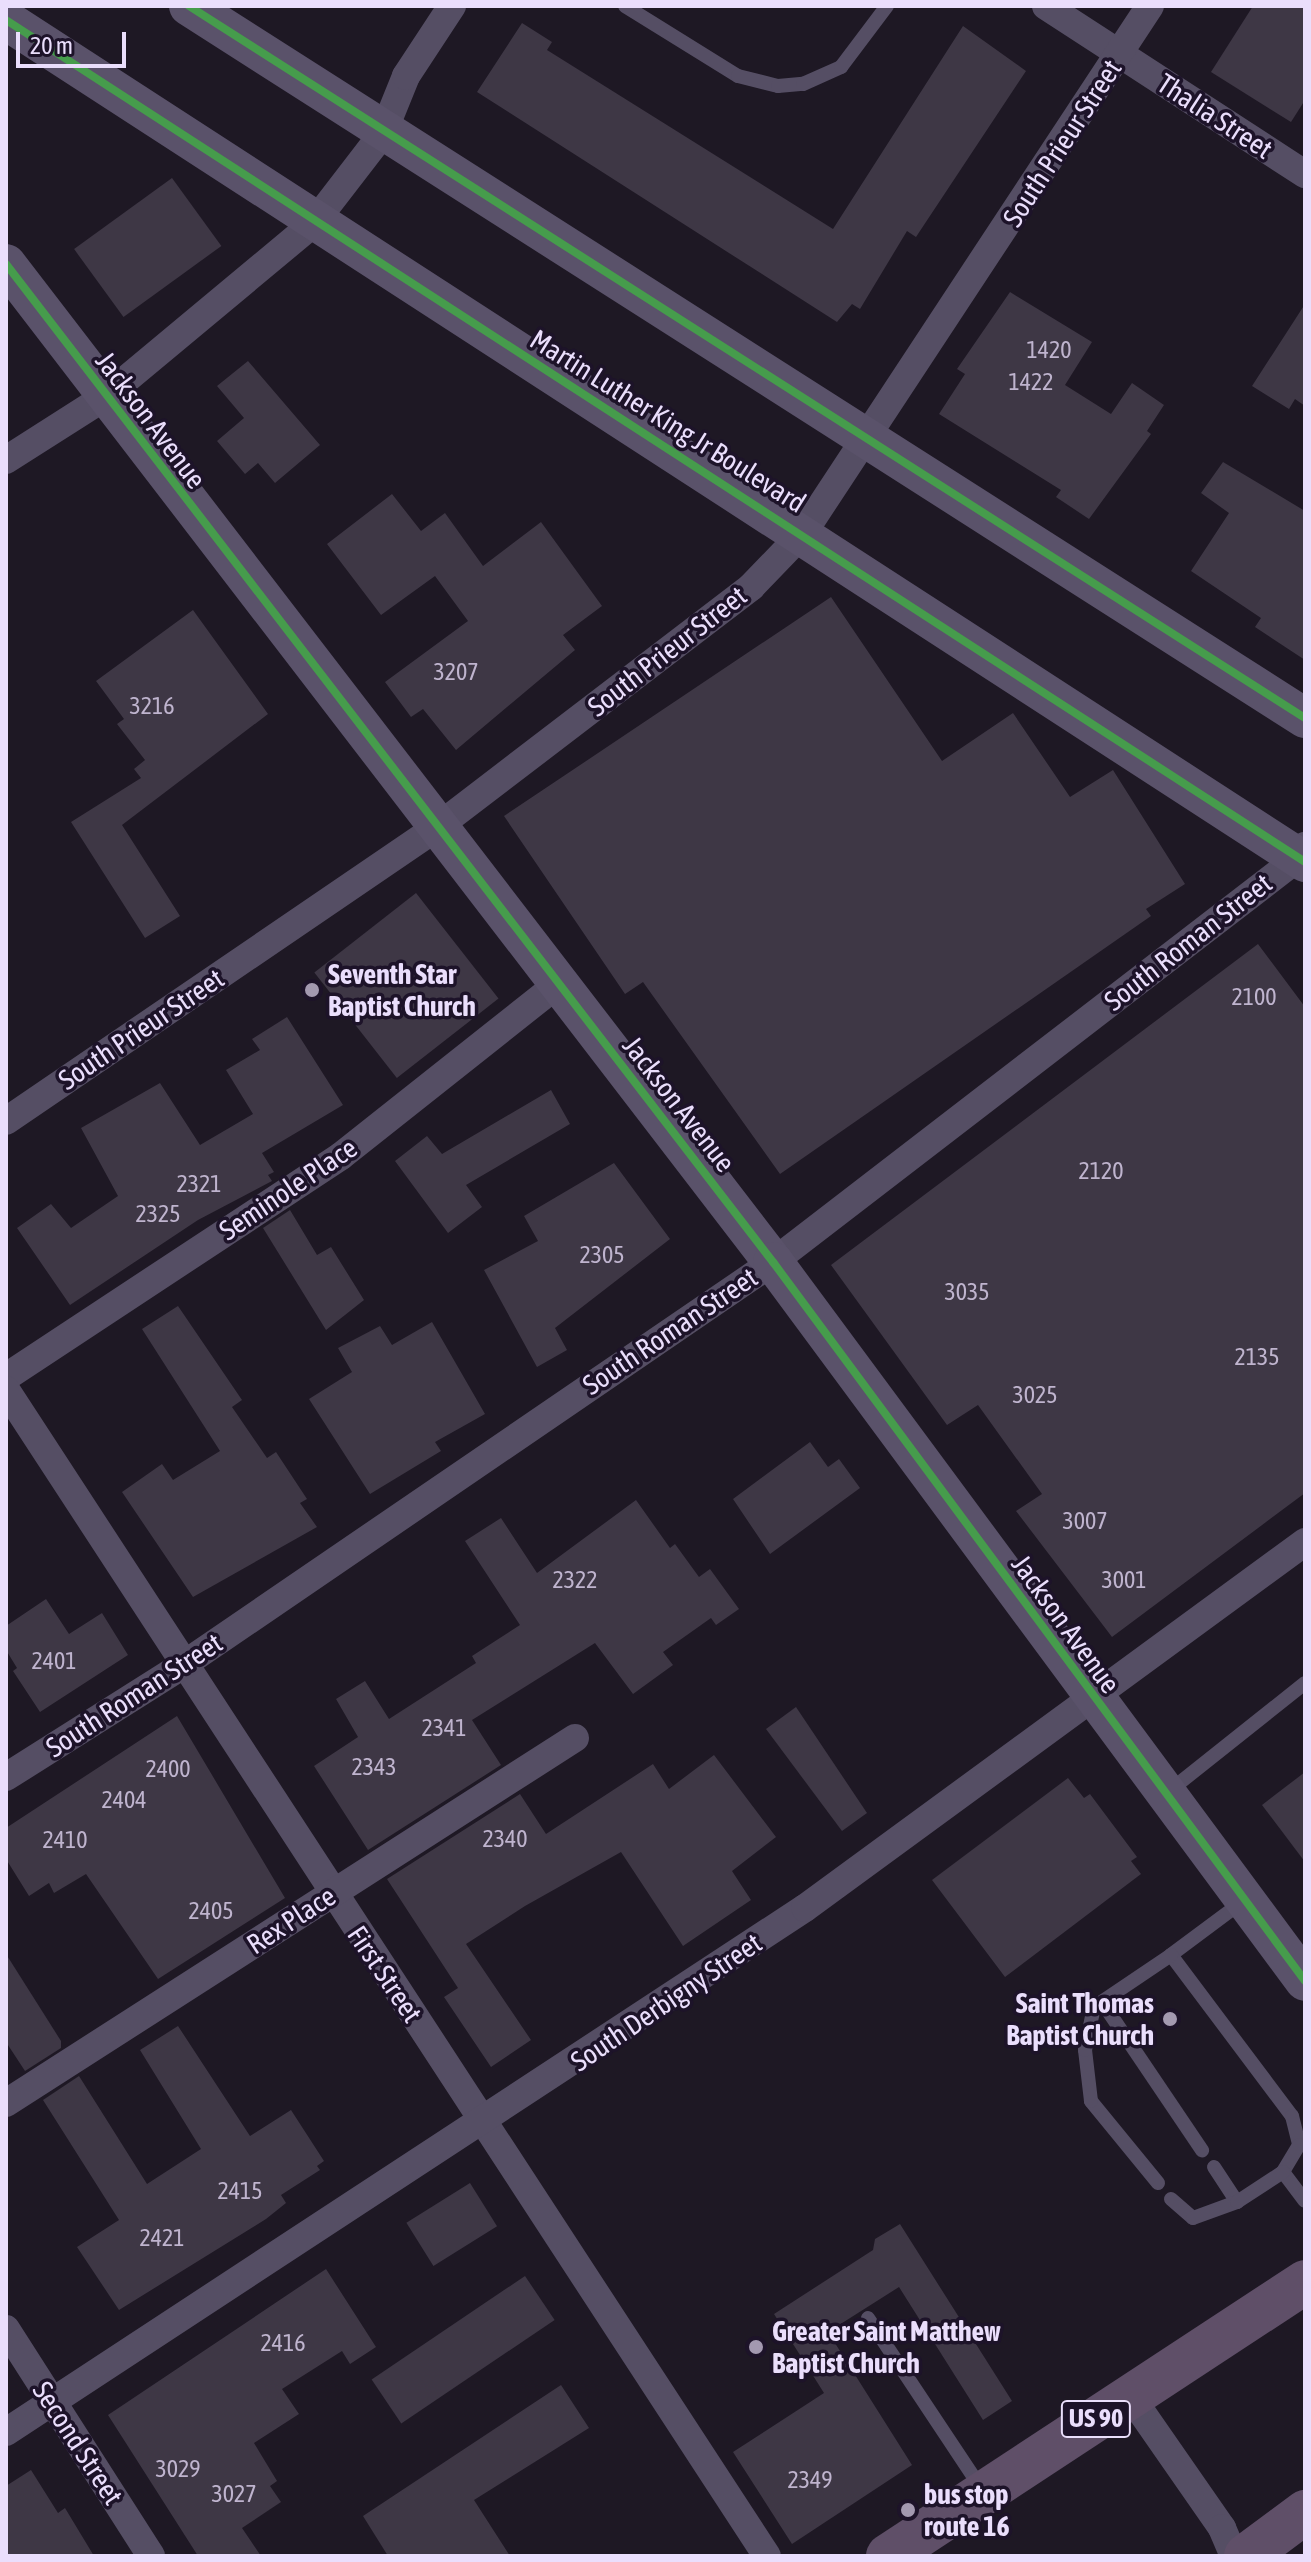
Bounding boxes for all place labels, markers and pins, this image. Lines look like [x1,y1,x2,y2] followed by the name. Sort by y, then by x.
[328,957,476,1023] place label: Seventh Star Baptist Church
[303,981,321,999] marker: Seventh Star Baptist Church
[1006,1986,1154,2052] place label: Saint Thomas Baptist Church
[1161,2010,1179,2028] marker: Saint Thomas Baptist Church
[772,2314,1001,2380] place label: Greater Saint Matthew Baptist Church
[747,2338,765,2356] marker: Greater Saint Matthew Baptist Church
[924,2477,1010,2543] place label: bus stop route 16
[899,2501,917,2519] marker: bus stop route 16

